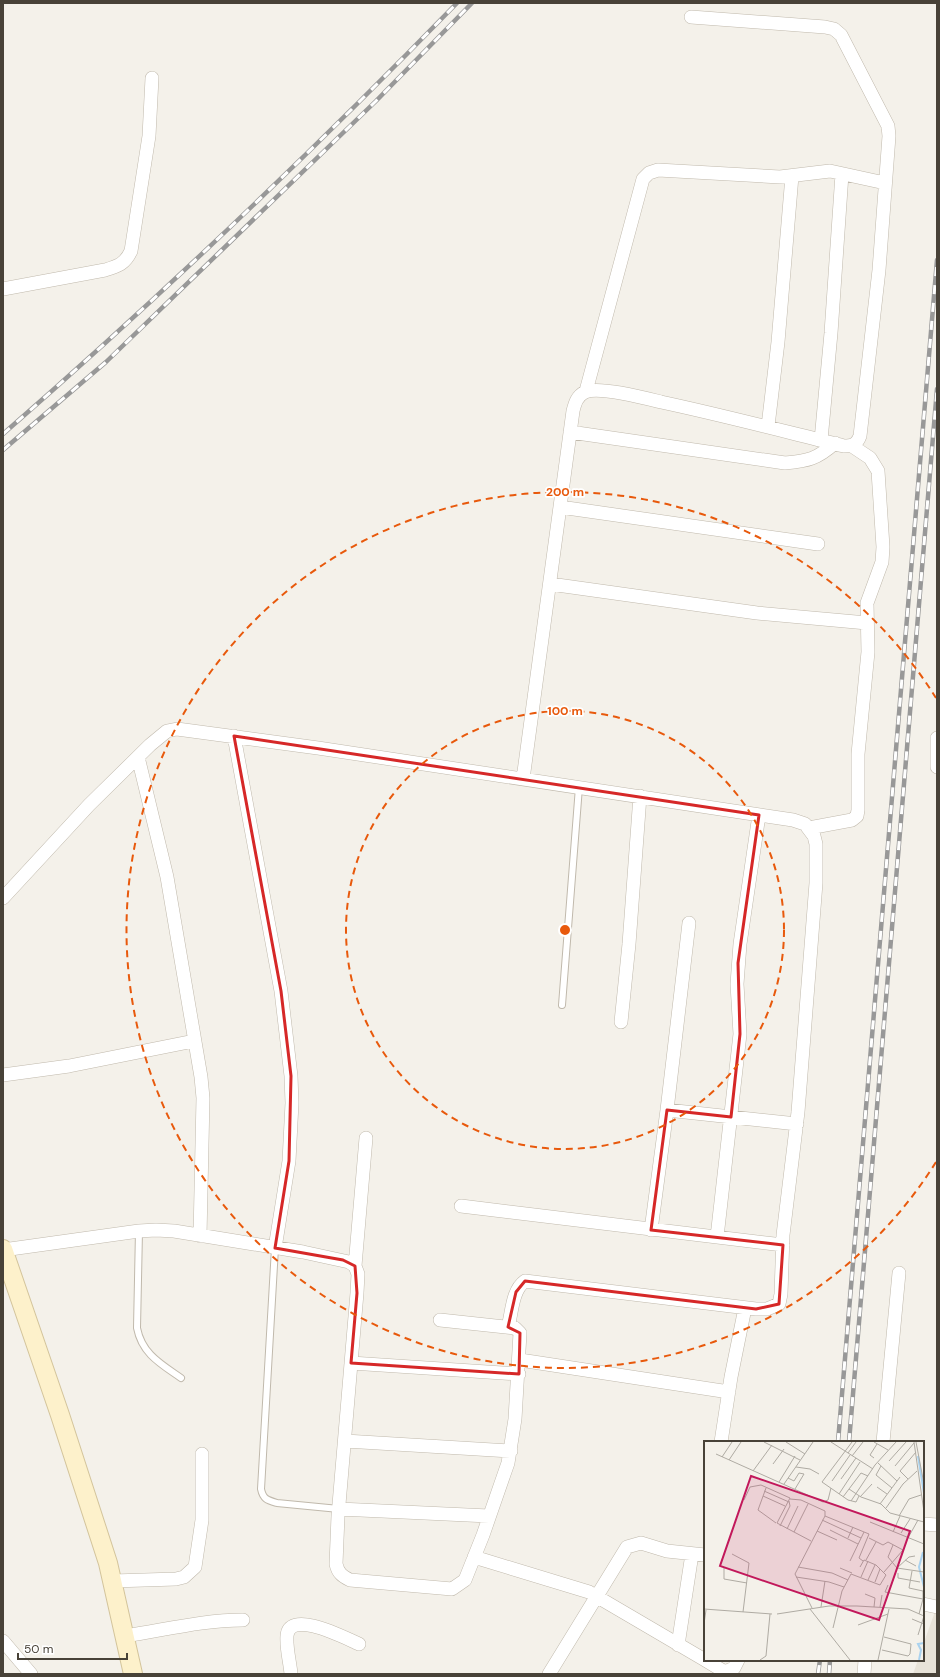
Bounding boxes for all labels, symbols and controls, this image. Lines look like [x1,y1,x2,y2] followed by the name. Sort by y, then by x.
[546,484,584,500] text: 200 m
[547,703,583,719] text: 100 m
[558,923,572,937] centre of rings
[704,1441,924,1661] inset map
[18,1635,127,1661] scale bar
[24,1641,53,1657] text: 50 m

